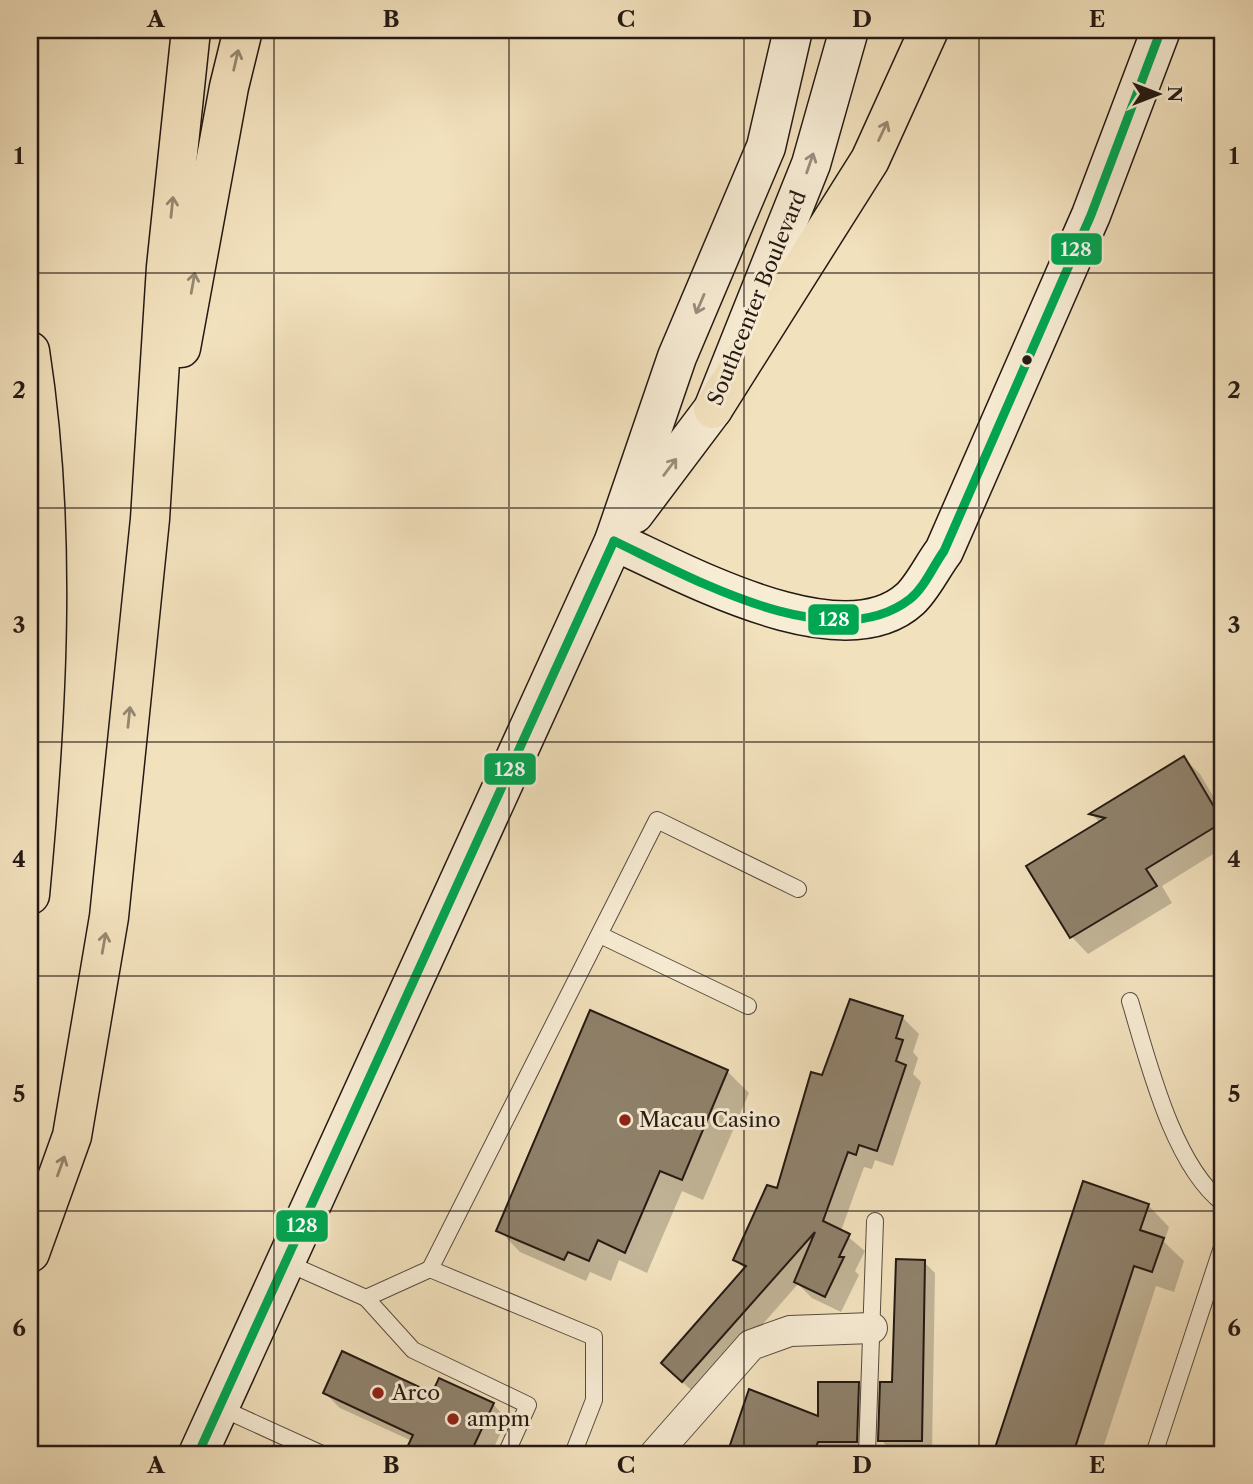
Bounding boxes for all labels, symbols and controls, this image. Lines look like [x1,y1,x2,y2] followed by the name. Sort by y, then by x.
[146,5,166,33] text: A
[382,5,400,33] text: B
[617,5,635,33] text: C
[852,5,872,33] text: D
[1089,5,1105,33] text: E
[230,49,243,72] one-way arrow
[1124,60,1194,130] north arrow
[1163,86,1186,102] text: N
[877,121,890,142] one-way arrow
[14,142,25,170] text: 1
[1229,142,1240,170] text: 1
[805,153,818,175] one-way arrow
[702,187,811,409] street label: Southcenter Boulevard
[166,196,179,218] one-way arrow
[1050,232,1103,266] line badge: 128
[1060,238,1092,261] text: 128
[187,272,200,295] one-way arrow
[693,292,706,314] one-way arrow
[1020,353,1034,367] unlabelled marker
[12,376,26,404] text: 2
[1227,376,1241,404] text: 2
[662,458,677,476] one-way arrow
[807,603,860,636] line badge: 128
[818,608,850,631] text: 128
[13,611,26,639] text: 3
[1228,611,1241,639] text: 3
[123,706,136,729] one-way arrow
[483,752,537,786] line badge: 128
[494,758,526,781] text: 128
[12,845,26,873] text: 4
[1227,845,1241,873] text: 4
[98,932,111,955] one-way arrow
[13,1080,25,1108] text: 5
[1228,1080,1240,1108] text: 5
[639,1107,781,1132] place label: Macau Casino
[617,1112,633,1128] marker: Macau Casino
[56,1156,68,1178] one-way arrow
[275,1209,329,1243] line badge: 128
[286,1214,318,1237] text: 128
[12,1314,26,1342] text: 6
[1227,1314,1241,1342] text: 6
[391,1380,440,1405] place label: Arco
[370,1385,386,1401] marker: Arco
[467,1406,531,1431] place label: ampm
[445,1411,461,1427] marker: ampm
[146,1451,166,1479] text: A
[382,1451,400,1479] text: B
[617,1451,635,1479] text: C
[852,1451,872,1479] text: D
[1089,1451,1105,1479] text: E

